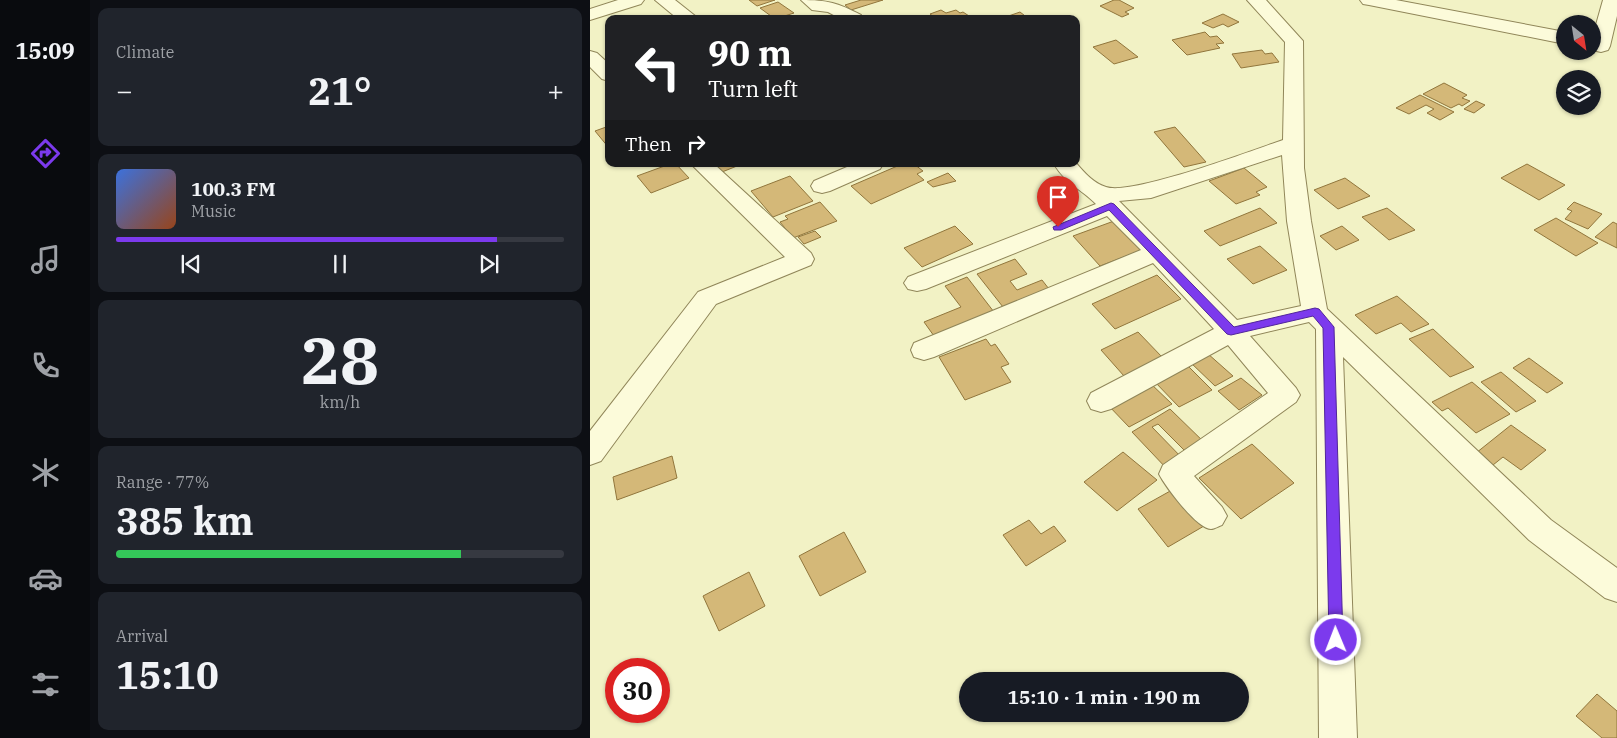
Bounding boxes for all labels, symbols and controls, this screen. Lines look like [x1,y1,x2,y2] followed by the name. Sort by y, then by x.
[1556,15,1601,60] north arrow
[1556,15,1601,115] map controls
[708,30,792,76] text: 90 m
[625,35,690,100] icon: left
[15,36,75,65] text: 15:09
[116,42,174,62] text: Climate
[308,66,372,115] text: 21°
[1556,70,1601,115] button: layers
[116,72,133,109] text: −
[547,72,564,109] text: +
[708,74,798,103] text: Turn left
[682,130,710,158] icon: right
[625,132,672,156] text: Then
[28,136,63,171] icon: directions
[1037,176,1079,227] pin
[191,177,276,201] text: 100.3 FM
[1044,183,1072,211] icon: arrive
[191,201,236,221] text: Music
[28,242,63,277] icon: music
[177,250,205,278] icon: previous
[326,250,354,278] icon: pause
[475,250,503,278] icon: next
[301,317,379,402] text: 28
[28,348,63,383] icon: phone
[320,392,360,412] text: km/h
[28,455,63,490] icon: climate
[116,472,209,492] text: Range · 77%
[116,496,254,545] text: 385 km
[28,561,63,596] icon: car
[1309,613,1361,665] position arrow
[116,626,168,646] text: Arrival
[116,650,219,699] text: 15:10
[605,658,670,723] speed limit sign: 30
[28,667,63,702] icon: filters
[1008,685,1200,709] text: 15:10 · 1 min · 190 m

